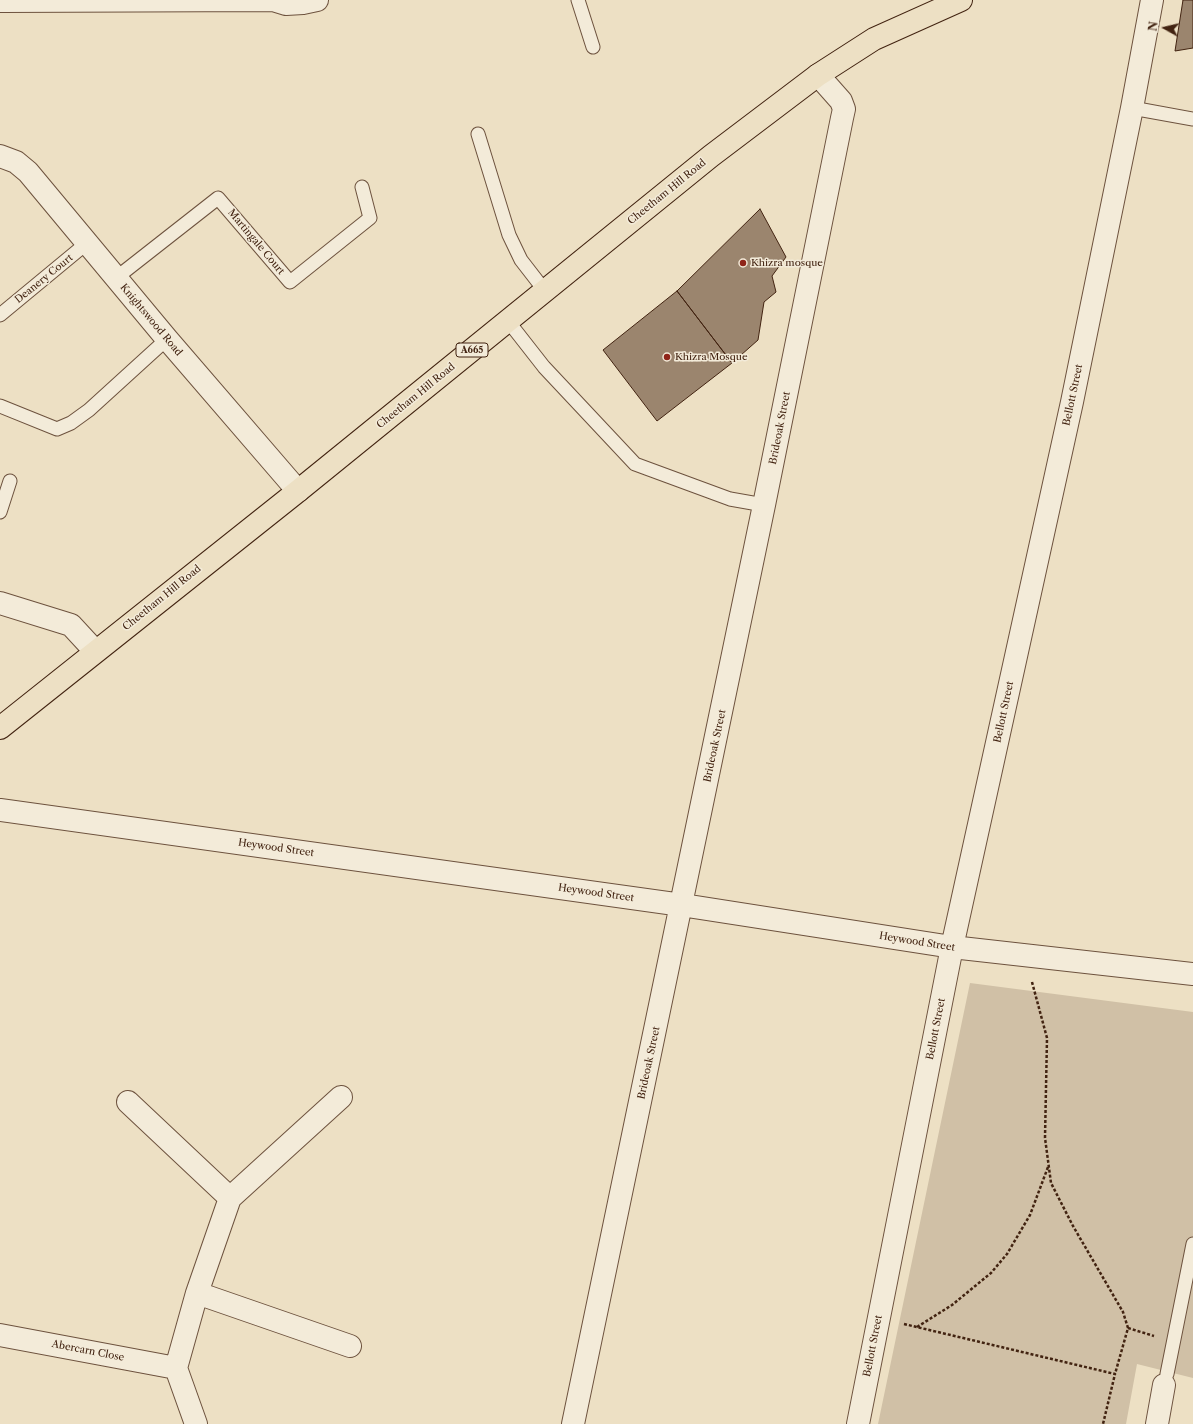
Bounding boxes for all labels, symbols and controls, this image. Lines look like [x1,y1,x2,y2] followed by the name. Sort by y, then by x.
[1145,8,1185,48] north arrow
[1146,21,1161,32] text: N
[625,157,709,227] street label: Cheetham Hill Road
[225,207,287,277] street label: Martingale Court
[13,252,75,306] street label: Deanery Court
[751,257,823,269] place label: Khizra mosque
[738,258,748,268] marker: Khizra mosque
[117,282,185,358] street label: Knightswood Road
[456,343,488,357] road number: A665
[675,351,747,363] place label: Khizra Mosque
[662,352,672,362] marker: Khizra Mosque
[374,361,458,431] street label: Cheetham Hill Road
[1061,363,1085,427] street label: Bellott Street
[767,390,793,466] street label: Brideoak Street
[120,563,204,633] street label: Cheetham Hill Road
[992,680,1016,744] street label: Bellott Street
[701,709,729,783] street label: Brideoak Street
[237,837,315,859] street label: Heywood Street
[557,882,635,904] street label: Heywood Street
[878,930,956,954] street label: Heywood Street
[924,997,948,1061] street label: Bellott Street
[635,1026,663,1100] street label: Brideoak Street
[861,1314,885,1378] street label: Bellott Street
[51,1338,125,1364] street label: Abercarn Close

